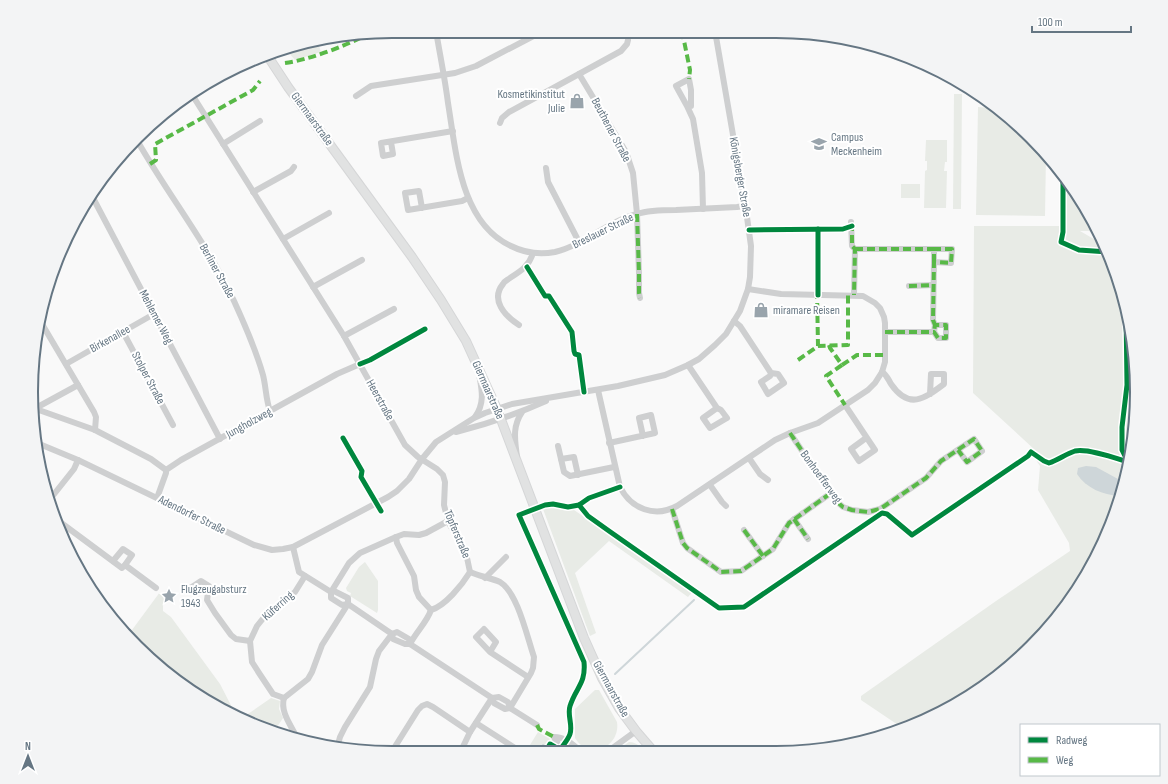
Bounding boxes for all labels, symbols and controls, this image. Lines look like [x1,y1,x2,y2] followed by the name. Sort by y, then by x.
[1032,8,1131,34] scale bar
[1038,15,1063,30] text: 100 m
[498,87,565,116] place label: Kosmetikinstitut Julie
[288,89,337,149] street label: Giermaarstraße
[568,92,586,110] shop icon: Kosmetikinstitut Julie
[588,95,634,165] street label: Beuthener Straße
[831,130,882,159] place label: Campus Meckenheim
[810,135,828,153] school or university icon: Campus Meckenheim
[726,136,754,218] street label: Königsberger Straße
[570,210,636,252] street label: Breslauer Straße
[196,241,238,301] street label: Berliner Straße
[135,287,177,347] street label: Mehlemer Weg
[752,301,770,319] shop icon: miramare Reisen
[773,303,840,318] place label: miramare Reisen
[87,322,133,356] street label: Birkenallee
[128,349,168,407] street label: Stolper Straße
[468,358,508,422] street label: Giermaarstraße
[363,377,397,423] street label: Heerstraße
[222,404,275,442] street label: Jungholzweg
[797,448,845,507] street label: Bonhoefferweg
[155,492,228,538] street label: Adendorfer Straße
[440,508,474,561] street label: Töpferstraße
[181,582,247,611] place label: Flugzeugabsturz 1943
[160,587,178,605] place icon: Flugzeugabsturz 1943
[259,588,297,624] street label: Küferring
[589,658,633,720] street label: Giermaarstraße
[1020,724,1160,776] legend
[1056,733,1088,748] text: Radweg
[8,736,48,776] north arrow
[25,740,31,753] text: N
[1056,753,1073,768] text: Weg

